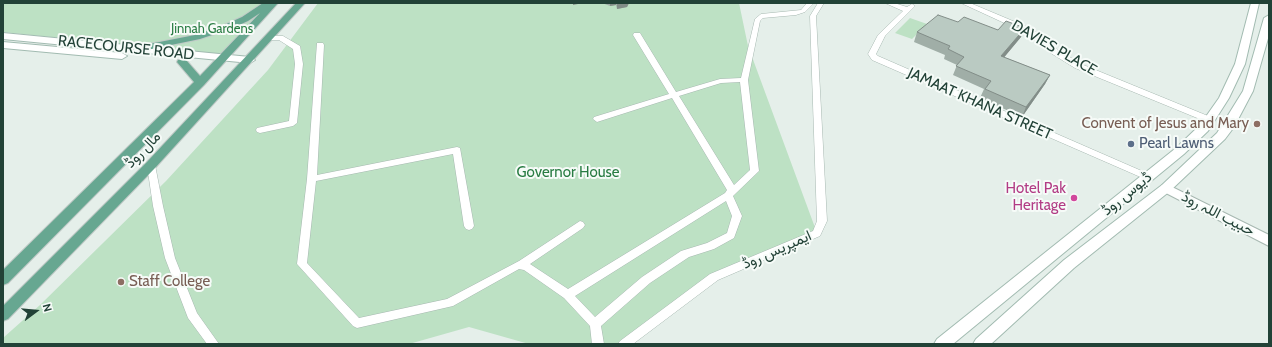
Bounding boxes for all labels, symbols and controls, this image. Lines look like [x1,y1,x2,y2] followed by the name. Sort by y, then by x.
[1008,16,1100,80] street label: DAVIES PLACE
[171,21,253,37] park label: Jinnah Gardens
[57,32,195,64] street label: RACECOURSE ROAD
[905,64,1055,144] street label: JAMAAT KHANA STREET
[1082,115,1249,133] place label: Convent of Jesus and Mary
[1252,119,1262,129] marker: Convent of Jesus and Mary
[121,128,165,172] street label: مال روڈ
[1139,135,1214,153] place label: Pearl Lawns
[1126,139,1136,149] marker: Pearl Lawns
[517,164,619,182] park label: Governor House
[1098,168,1156,220] street label: ڈیوس روڈ
[1006,180,1066,215] place label: Hotel Pak Heritage
[1178,188,1258,240] street label: حبیب اللہ روڈ
[1069,193,1079,203] marker: Hotel Pak Heritage
[740,227,814,273] street label: ایمپریس روڈ
[129,273,210,291] place label: Staff College
[116,277,126,287] marker: Staff College
[16,291,56,331] north arrow
[40,302,55,313] text: N

